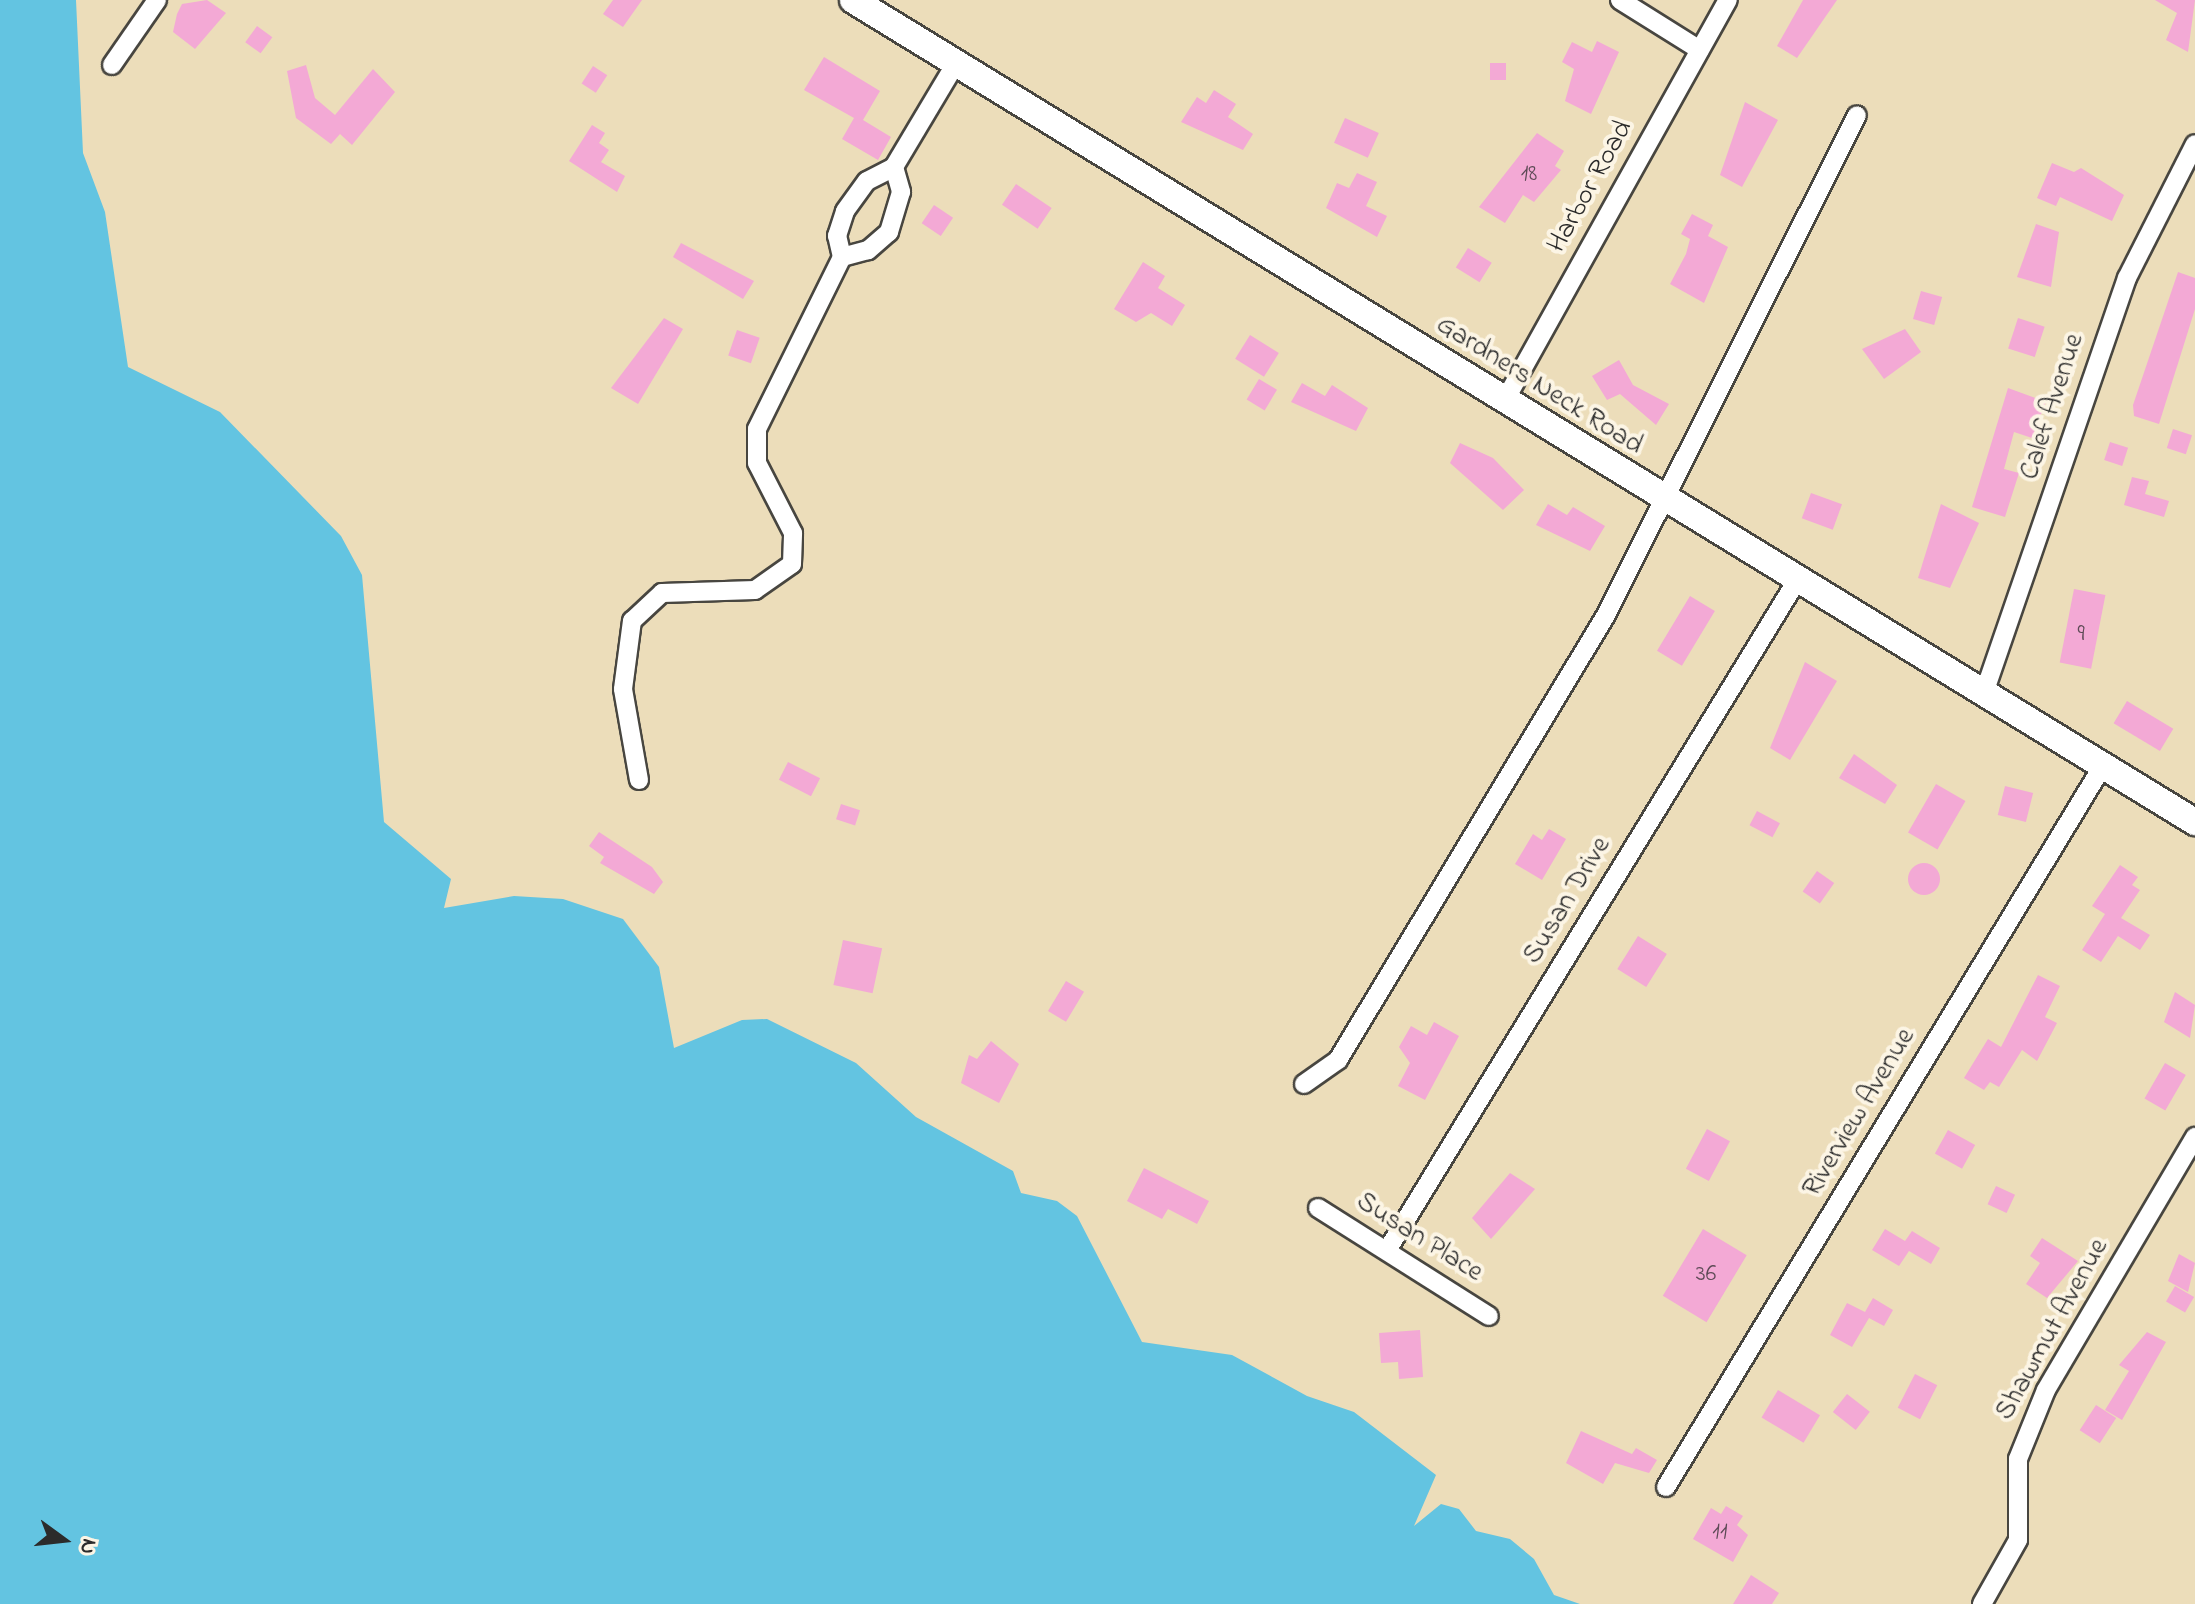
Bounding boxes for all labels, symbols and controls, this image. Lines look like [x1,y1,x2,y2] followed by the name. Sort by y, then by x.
[1541,115,1641,259] street label: Harbor Road
[1521,161,1537,189] house number: 18
[1429,309,1649,463] street label: Gardners Neck Road
[2014,330,2092,484] street label: Calef Avenue
[2077,621,2085,649] house number: 9
[1517,831,1619,971] street label: Susan Drive
[1796,1023,1924,1203] street label: Riverview Avenue
[1349,1186,1489,1290] street label: Susan Place
[1989,1233,2117,1427] street label: Shawmut Avenue
[1696,1261,1716,1289] house number: 36
[24,1500,104,1580] north arrow
[1712,1519,1728,1547] house number: 11
[70,1535,105,1558] text: N

